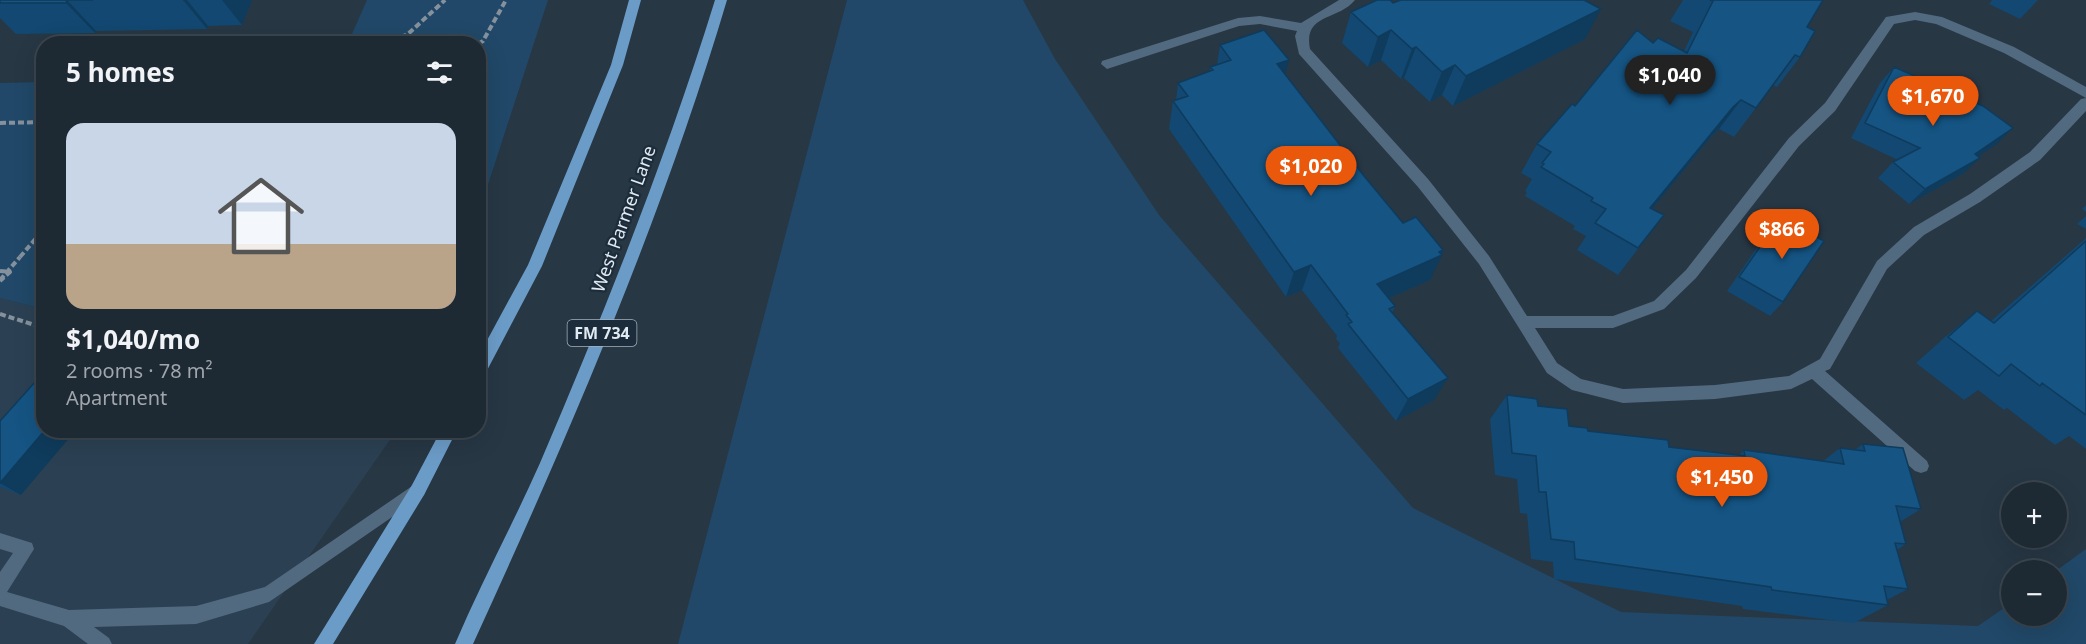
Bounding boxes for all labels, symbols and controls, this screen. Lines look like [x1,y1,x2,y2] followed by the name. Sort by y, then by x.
[66,54,175,90] text: 5 homes
[1621,55,1719,106] pin: $1,040
[423,56,456,89] icon: filters
[1639,61,1701,88] text: $1,040
[1884,76,1982,127] pin: $1,670
[1902,82,1964,109] text: $1,670
[585,142,661,295] street label: West Parmer Lane
[1262,146,1360,197] pin: $1,020
[1280,152,1342,179] text: $1,020
[207,162,315,270] icon: home
[1746,209,1818,260] pin: $866
[1759,215,1805,242] text: $866
[568,320,636,346] road number: FM 734
[66,321,200,357] text: $1,040/mo
[66,357,213,384] text: 2 rooms · 78 m²
[66,384,167,411] text: Apartment
[1673,457,1771,508] pin: $1,450
[1691,463,1753,490] text: $1,450
[2001,482,2067,626] map controls
[2001,482,2067,548] button: +
[2001,560,2067,626] button: −

